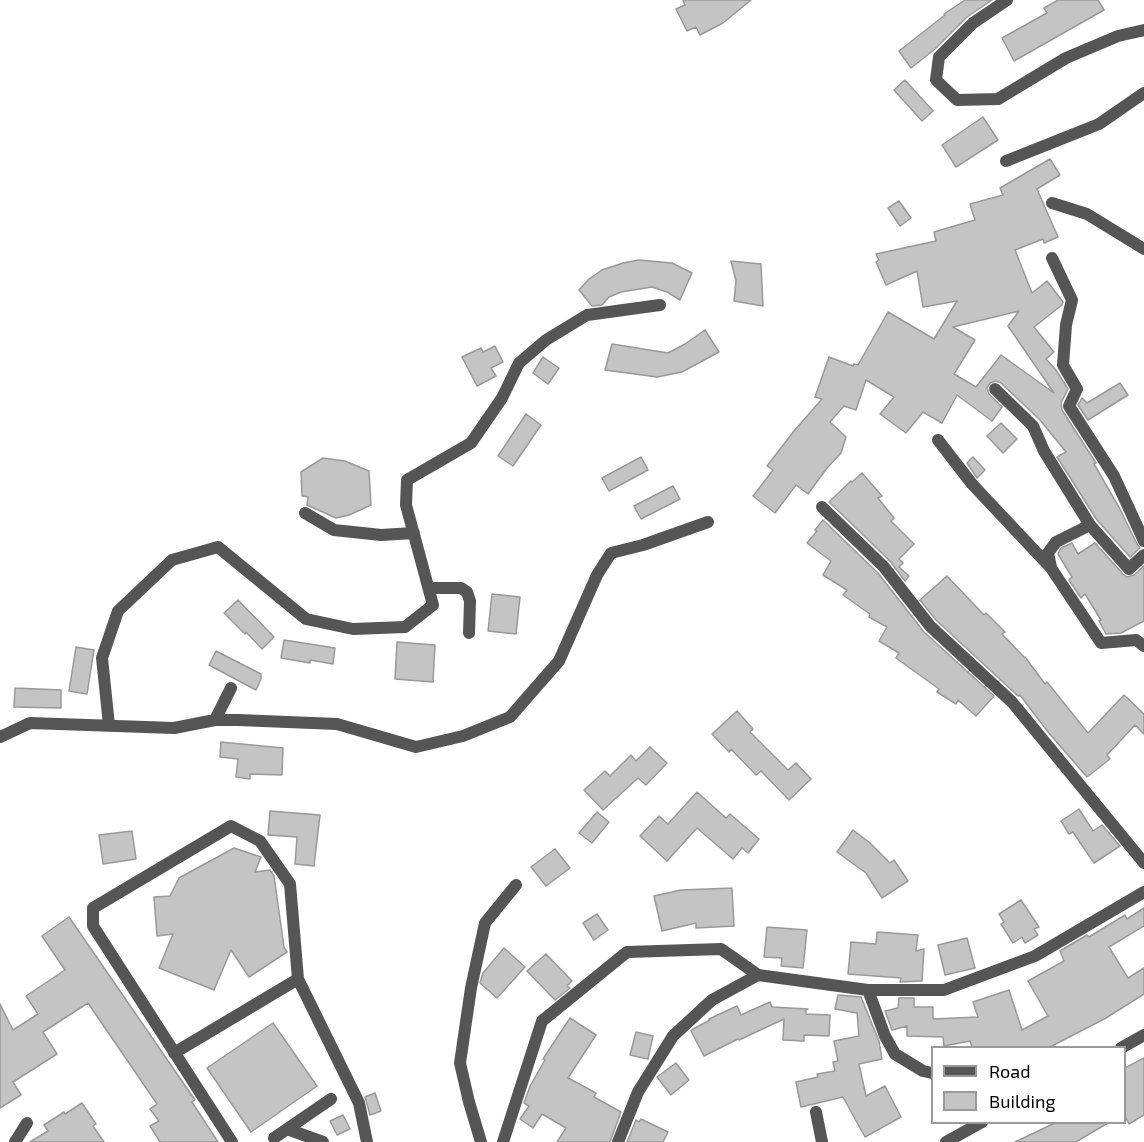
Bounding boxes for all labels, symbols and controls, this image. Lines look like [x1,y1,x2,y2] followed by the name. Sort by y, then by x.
[931,1046,1126,1124] legend
[989,1060,1030,1082] text: Road
[989,1090,1056,1112] text: Building

